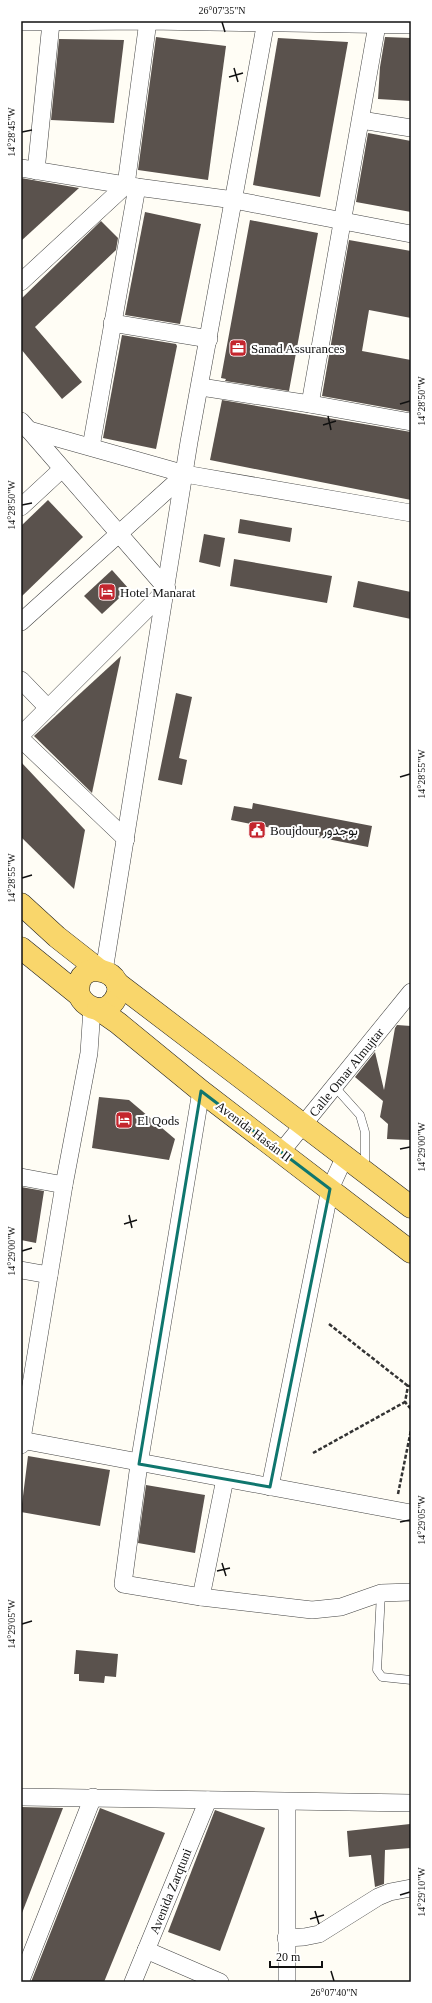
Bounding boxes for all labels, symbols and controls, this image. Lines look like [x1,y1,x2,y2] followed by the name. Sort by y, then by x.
[198,5,246,16] text: 26°07'35"N
[6,107,17,157] text: 14°28'45"W
[228,338,248,358] office icon: Sanad Assurances
[251,341,345,356] place label: Sanad Assurances
[416,376,427,426] text: 14°28'50"W
[6,480,17,530] text: 14°28'50"W
[97,582,117,602] hotel icon: Hotel Manarat
[120,585,196,600] place label: Hotel Manarat
[416,749,427,799] text: 14°28'55"W
[247,820,267,840] public building icon: Boujdour بوجدور
[270,823,358,839] place label: Boujdour بوجدور
[6,853,17,903] text: 14°28'55"W
[306,1024,387,1120] street label: Calle Omar Almujtar
[213,1098,294,1165] street label: Avenida Hasán II
[114,1110,134,1130] hotel icon: El Qods
[137,1113,179,1128] place label: El Qods
[416,1122,427,1172] text: 14°29'00"W
[6,1226,17,1276] text: 14°29'00"W
[416,1495,427,1545] text: 14°29'05"W
[6,1599,17,1649] text: 14°29'05"W
[146,1846,195,1936] street label: Avenida Zarqtuni
[416,1867,427,1917] text: 14°29'10"W
[270,1943,322,1969] scale bar
[276,1950,301,1964] text: 20 m
[310,1987,358,1998] text: 26°07'40"N

